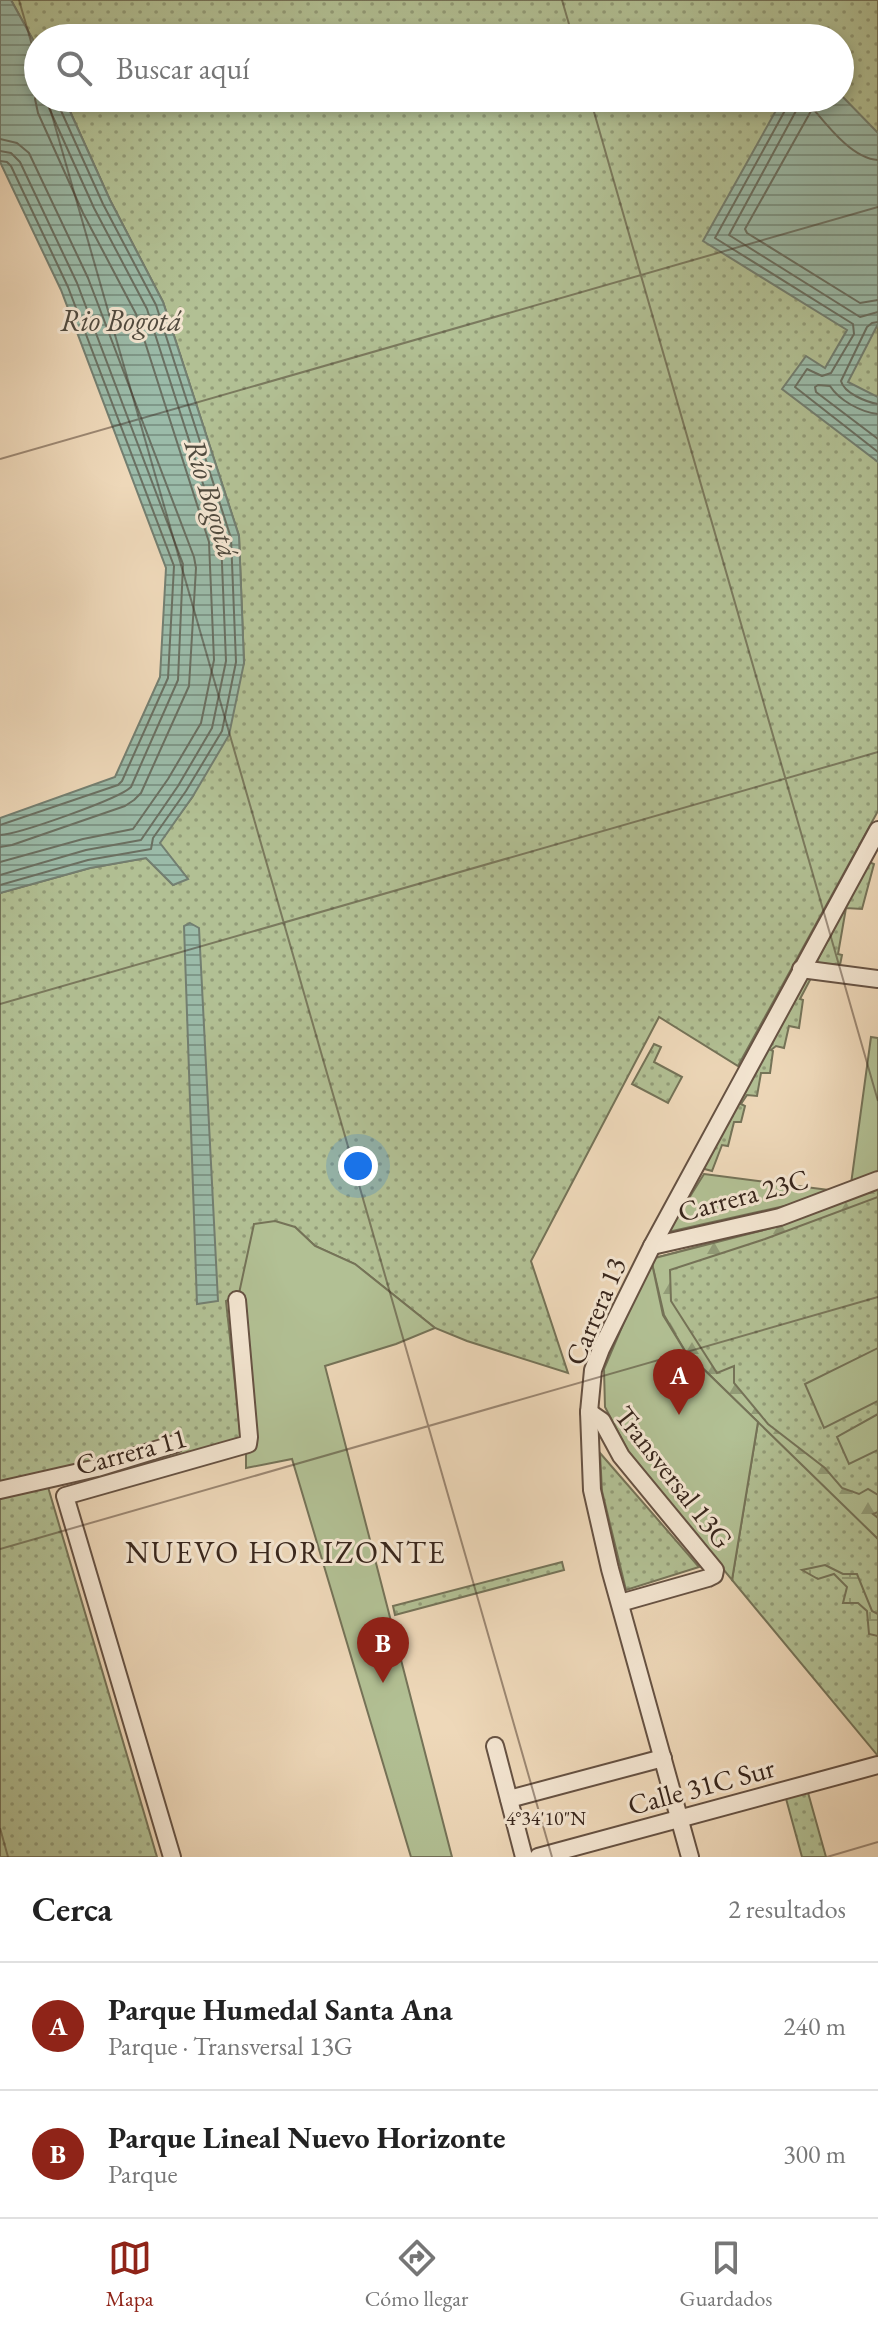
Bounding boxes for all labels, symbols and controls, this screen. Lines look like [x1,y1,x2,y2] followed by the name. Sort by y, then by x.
[24,24,854,112] search box
[52,46,96,90] icon: search
[116,49,250,88] text: Buscar aquí
[60,301,182,340] water label: Rio Bogotá
[175,434,249,562] water label: Río Bogotá
[338,1146,378,1186] your location
[674,1160,812,1230] street label: Carrera 23C
[556,1252,634,1370] street label: Carrera 13
[653,1349,705,1415] pin: A
[607,1398,741,1556] street label: Transversal 13G
[71,1419,191,1483] street label: Carrera 11
[125,1533,447,1572] district label: NUEVO HORIZONTE
[357,1617,409,1683] pin: B
[624,1749,779,1823] street label: Calle 31C Sur
[506,1805,586,1831] text: 4°34'10"N
[32,1887,112,1931] text: Cerca
[728,1892,846,1926] text: 2 resultados
[108,1990,453,2029] text: Parque Humedal Santa Ana
[49,2009,67,2043] text: A
[783,2009,846,2043] text: 240 m
[108,2029,353,2063] text: Parque · Transversal 13G
[108,2118,506,2157] text: Parque Lineal Nuevo Horizonte
[50,2137,66,2171] text: B
[783,2137,846,2171] text: 300 m
[108,2157,178,2191] text: Parque
[106,2236,154,2313] tab: Mapa
[365,2236,468,2313] tab: Cómo llegar
[680,2236,772,2313] tab: Guardados

